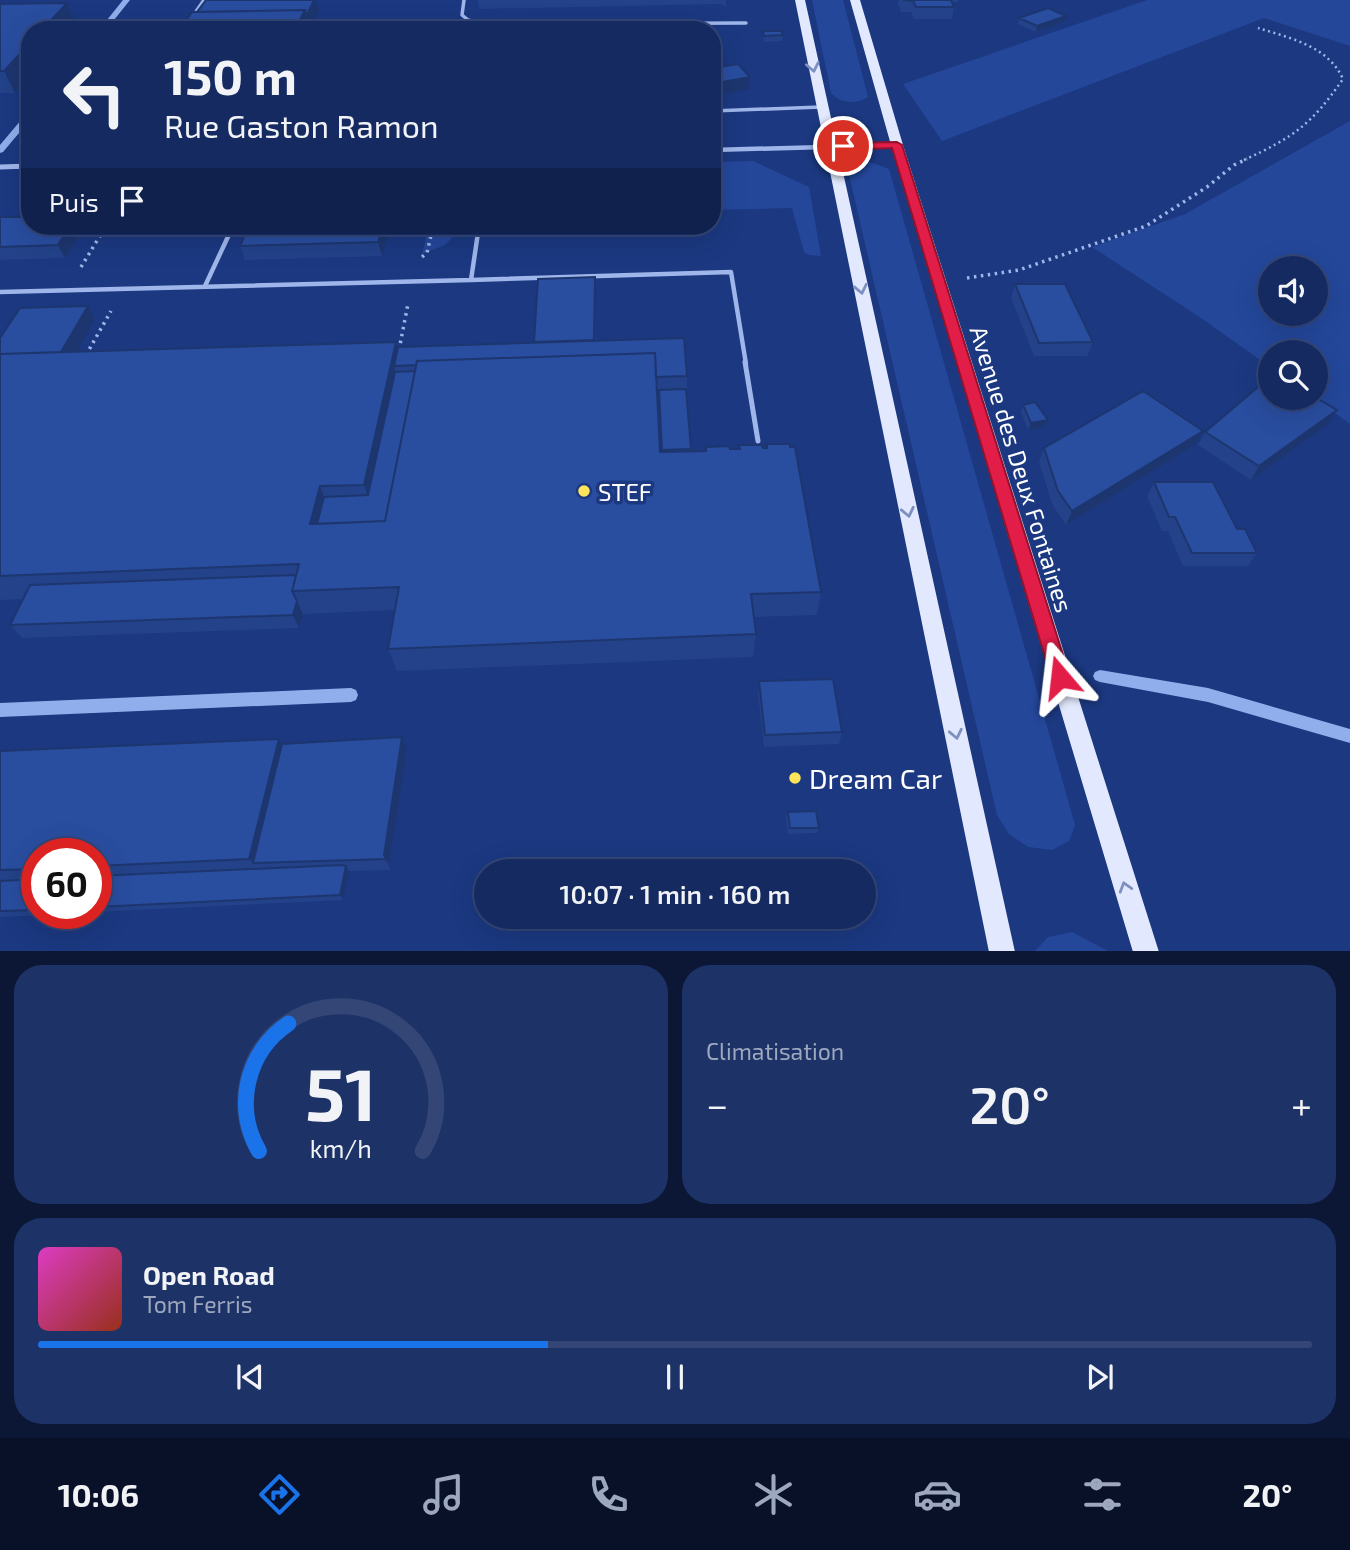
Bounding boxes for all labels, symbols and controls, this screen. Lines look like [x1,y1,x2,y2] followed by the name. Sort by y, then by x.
[164,46,297,105] text: 150 m
[49,49,140,140] icon: left
[805,61,820,73] one-way arrow
[164,106,439,144] text: Rue Gaston Ramon
[813,116,873,176] pin
[824,127,862,165] icon: arrive
[113,182,151,220] icon: arrive
[49,186,99,217] text: Puis
[1258,256,1328,410] map controls
[1258,256,1328,326] button: sound
[853,283,867,295] one-way arrow
[965,322,1079,616] street label: Avenue des Deux Fontaines
[1258,340,1328,410] button: search
[598,477,652,506] place label: STEF
[576,483,592,499] marker: STEF
[900,506,915,518] one-way arrow
[1023,640,1097,714] position arrow
[948,728,962,740] one-way arrow
[809,761,942,795] place label: Dream Car
[787,770,803,786] marker: Dream Car
[21,838,112,929] speed limit sign: 60
[560,878,790,909] text: 10:07 · 1 min · 160 m
[1118,881,1133,893] one-way arrow
[706,1037,844,1065] text: Climatisation
[305,1048,377,1136] text: 51
[969,1072,1050,1134] text: 20°
[706,1081,728,1127] text: −
[1291,1081,1312,1127] text: +
[310,1132,372,1162] text: km/h
[143,1259,275,1290] text: Open Road
[143,1290,252,1318] text: Tom Ferris
[231,1358,269,1396] icon: previous
[656,1358,694,1396] icon: pause
[1081,1358,1119,1396] icon: next
[255,1470,304,1519] icon: directions
[419,1470,468,1519] icon: music
[584,1470,633,1519] icon: phone
[749,1470,798,1519] icon: climate
[913,1470,962,1519] icon: car
[1078,1470,1127,1519] icon: filters
[58,1475,139,1513] text: 10:06
[1242,1475,1292,1513] text: 20°

